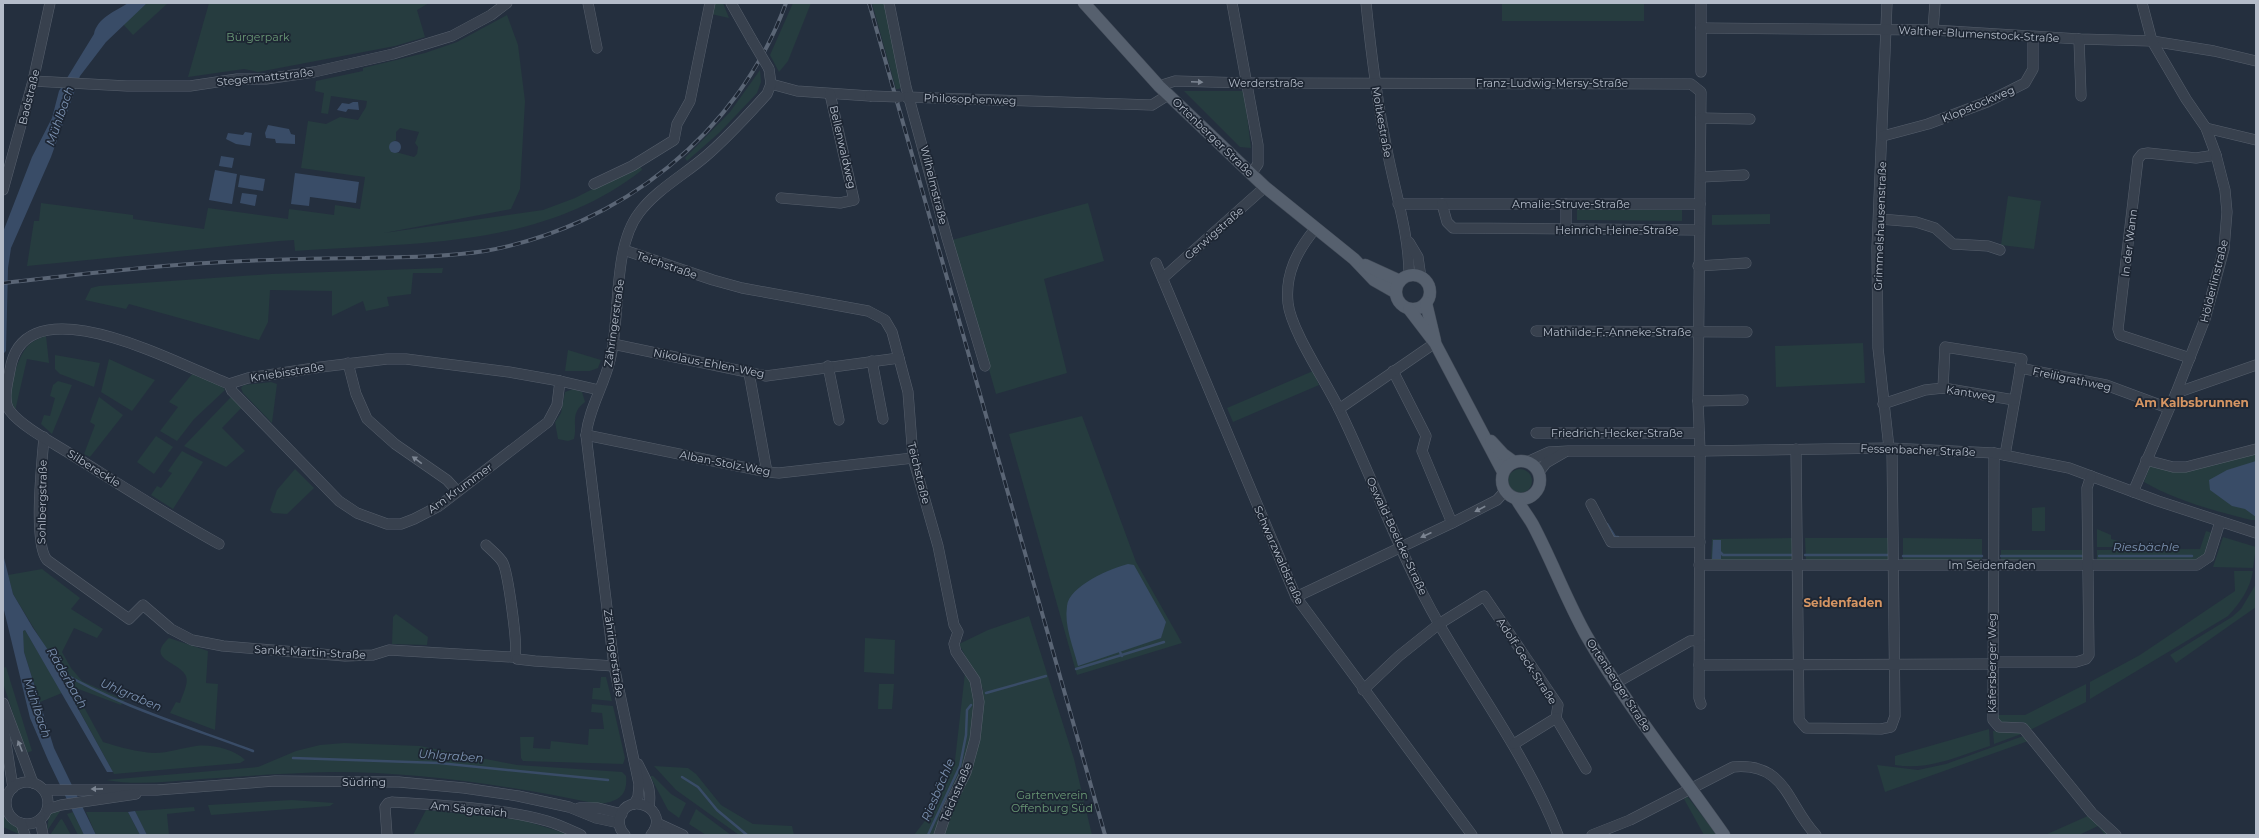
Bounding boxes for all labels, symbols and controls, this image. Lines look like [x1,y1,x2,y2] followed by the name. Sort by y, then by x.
[1898,23,2060,45] street label: Walther-Blumenstock-Straße
[226,30,290,44] park label: Bürgerpark
[216,65,315,89] street label: Stegermattstraße
[15,68,43,126] street label: Badstraße
[1228,76,1304,90] street label: Werderstraße
[1476,76,1629,90] street label: Franz-Ludwig-Mersy-Straße
[1191,79,1204,85] one-way arrow
[1939,82,2017,126] street label: Klopstockweg
[42,84,77,148] water label: Mühlbach
[1369,85,1395,159] street label: Moltkestraße
[923,90,1017,108] street label: Philosophenweg
[1169,95,1257,180] street label: Ortenberger Straße
[827,104,859,190] street label: Bellenwaldweg
[917,144,951,226] street label: Wilhelmstraße
[1871,161,1889,291] street label: Grimmelshausenstraße
[1512,197,1630,211] street label: Amalie-Struve-Straße
[1181,203,1247,263] street label: Gerwigstraße
[2118,208,2140,278] street label: In der Wann
[1555,223,1679,237] street label: Heinrich-Heine-Straße
[2197,238,2231,324] street label: Hölderlinstraße
[635,248,699,282] street label: Teichstraße
[601,278,627,368] street label: Zähringerstraße
[1543,325,1692,339] street label: Mathilde-F.-Anneke-Straße
[652,345,766,381] street label: Nikolaus-Ehlen-Weg
[249,359,325,385] street label: Kniebisstraße
[2031,364,2113,394] street label: Freiligrathweg
[1945,382,1997,404] street label: Kantweg
[2134,395,2249,410] district label: Am Kalbsbrunnen
[1551,426,1683,440] street label: Friedrich-Hecker-Straße
[905,441,934,506] street label: Teichstraße
[1860,441,1976,459] street label: Fessenbacher Straße
[65,446,123,490] street label: Silbereckle
[678,447,772,479] street label: Alban-Stolz-Weg
[411,456,422,464] one-way arrow
[34,459,50,544] street label: Sohlbergstraße
[425,460,495,516] street label: Am Krummer
[1363,475,1431,598] street label: Oswald-Boelcke-Straße
[1251,503,1307,607] street label: Schwarzwaldstraße
[1474,505,1485,512] one-way arrow
[1421,532,1432,538] one-way arrow
[2113,539,2179,554] water label: Riesbächle
[1948,558,2036,572] street label: Im Seidenfaden
[1803,595,1883,610] district label: Seidenfaden
[601,608,627,698] street label: Zähringerstraße
[1985,613,1999,713] street label: Käfersberger Weg
[1494,615,1560,707] street label: Adolf-Geck-Straße
[1584,636,1654,734] street label: Ortenberger Straße
[254,642,367,662] street label: Sankt-Martin-Straße
[44,645,91,711] water label: Räderbach
[98,675,164,714] water label: Uhlgraben
[20,676,55,740] water label: Mühlbach
[17,739,23,751] one-way arrow
[418,746,484,765] water label: Uhlgraben
[918,756,957,823] water label: Riesbächle
[937,760,975,824] street label: Teichstraße
[342,775,386,789] street label: Südring
[90,786,103,792] one-way arrow
[1011,788,1093,815] park label: Gartenverein Offenburg Süd
[430,798,508,820] street label: Am Sägeteich

